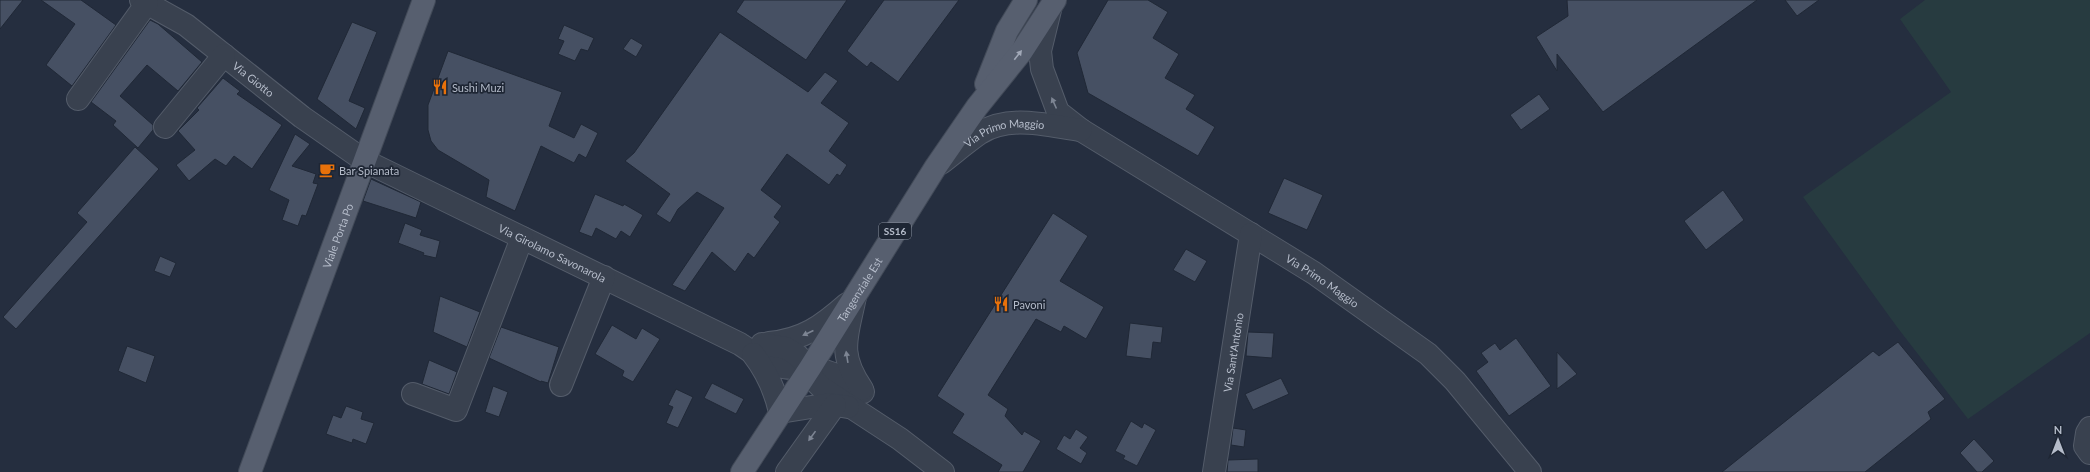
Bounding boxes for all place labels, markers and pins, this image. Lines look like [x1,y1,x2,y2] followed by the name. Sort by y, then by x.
[431,78,449,96] restaurant icon: Sushi Muzi
[452,81,505,94] place label: Sushi Muzi
[318,161,336,179] cafe icon: Bar Spianata
[339,164,399,177] place label: Bar Spianata
[992,295,1010,313] restaurant icon: Pavoni
[1013,298,1046,311] place label: Pavoni

